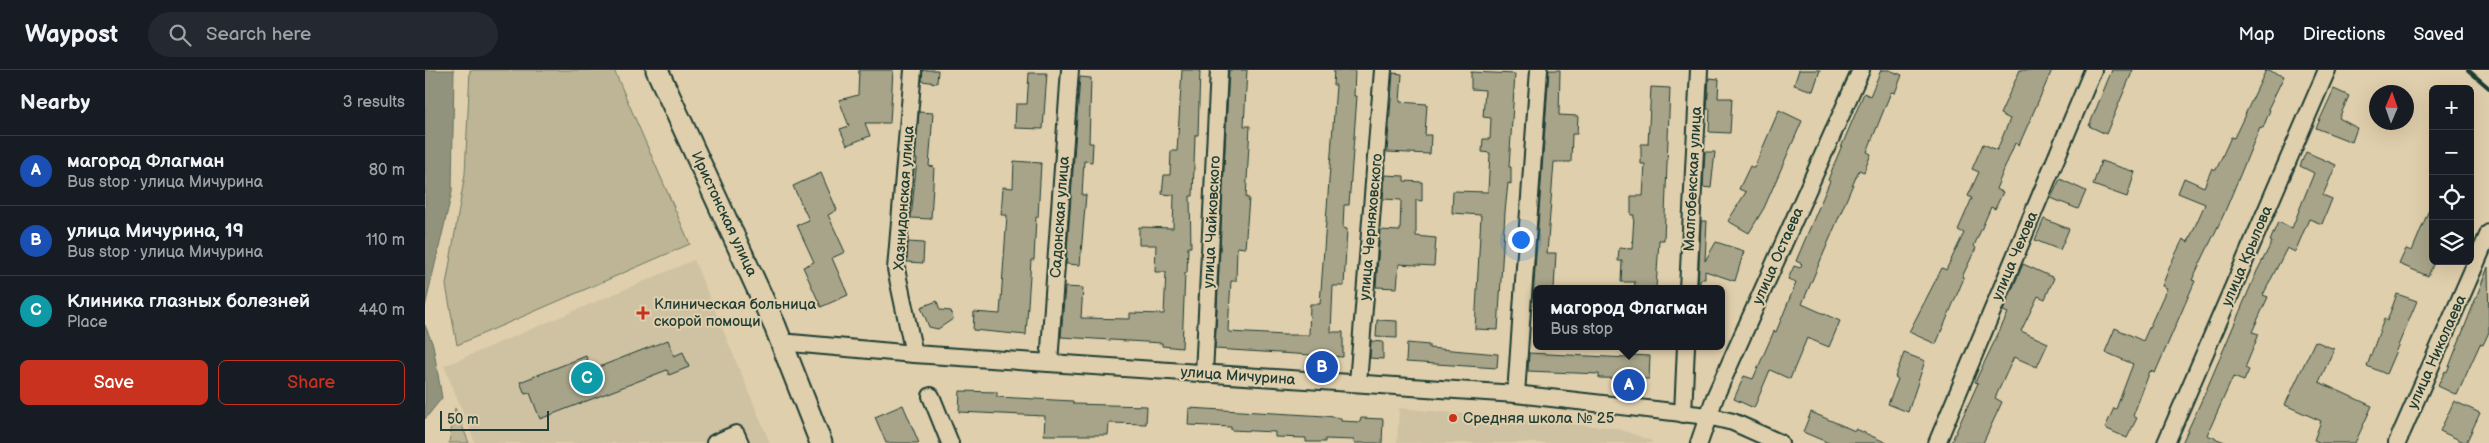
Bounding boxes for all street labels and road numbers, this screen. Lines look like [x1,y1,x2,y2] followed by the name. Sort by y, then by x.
[1680,106,1706,252] street label: Малгобекская улица
[889,125,919,271] street label: Хазнидонская улица
[687,148,761,280] street label: Иристонская улица
[1355,152,1387,301] street label: улица Черняховского
[1046,155,1074,279] street label: Садонская улица
[1199,155,1225,289] street label: улица Чайковского
[2217,203,2277,309] street label: улица Крылова
[1748,204,1808,308] street label: улица Остаева
[1988,208,2042,303] street label: улица Чехова
[2403,292,2471,412] street label: улица Николаева
[1180,363,1296,390] street label: улица Мичурина

